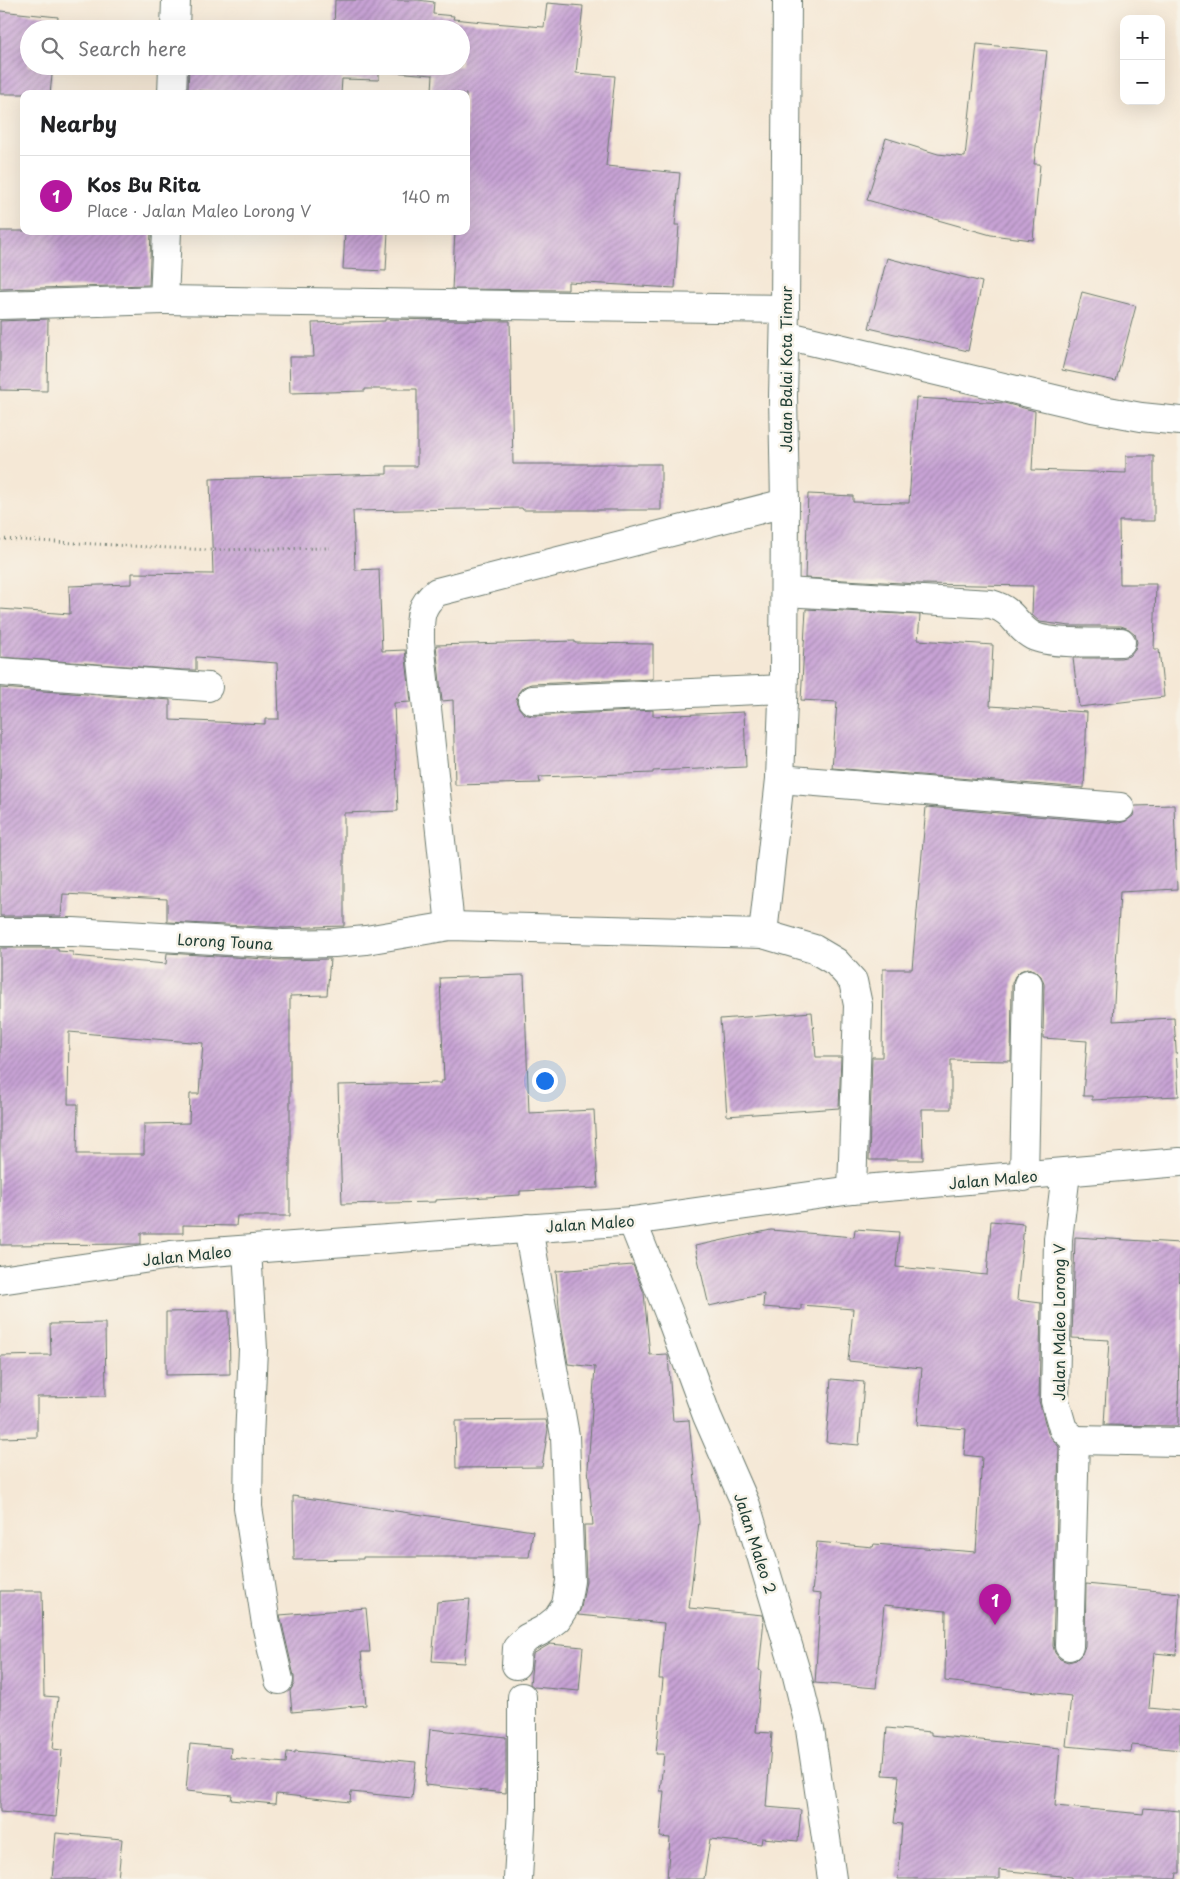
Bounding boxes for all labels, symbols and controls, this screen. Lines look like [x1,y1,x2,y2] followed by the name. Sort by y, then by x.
[1120,15,1165,105] map controls
[1120,15,1165,60] button: +
[20,20,470,75] search box
[38,34,66,62] icon: search
[78,34,187,62] text: Search here
[1120,60,1165,105] button: −
[40,107,117,139] text: Nearby
[87,170,200,198] text: Kos Bu Rita
[52,184,60,208] text: 1
[402,184,450,208] text: 140 m
[87,198,311,222] text: Place · Jalan Maleo Lorong V
[774,286,797,452] street label: Jalan Balai Kota Timur
[177,927,274,955] street label: Lorong Touna
[532,1068,558,1094] your location
[948,1164,1038,1194] street label: Jalan Maleo
[545,1208,635,1238] street label: Jalan Maleo
[141,1239,233,1271] street label: Jalan Maleo
[1047,1243,1070,1401] street label: Jalan Maleo Lorong V
[729,1490,783,1596] street label: Jalan Maleo 2
[979,1584,1011,1625] pin: 1

